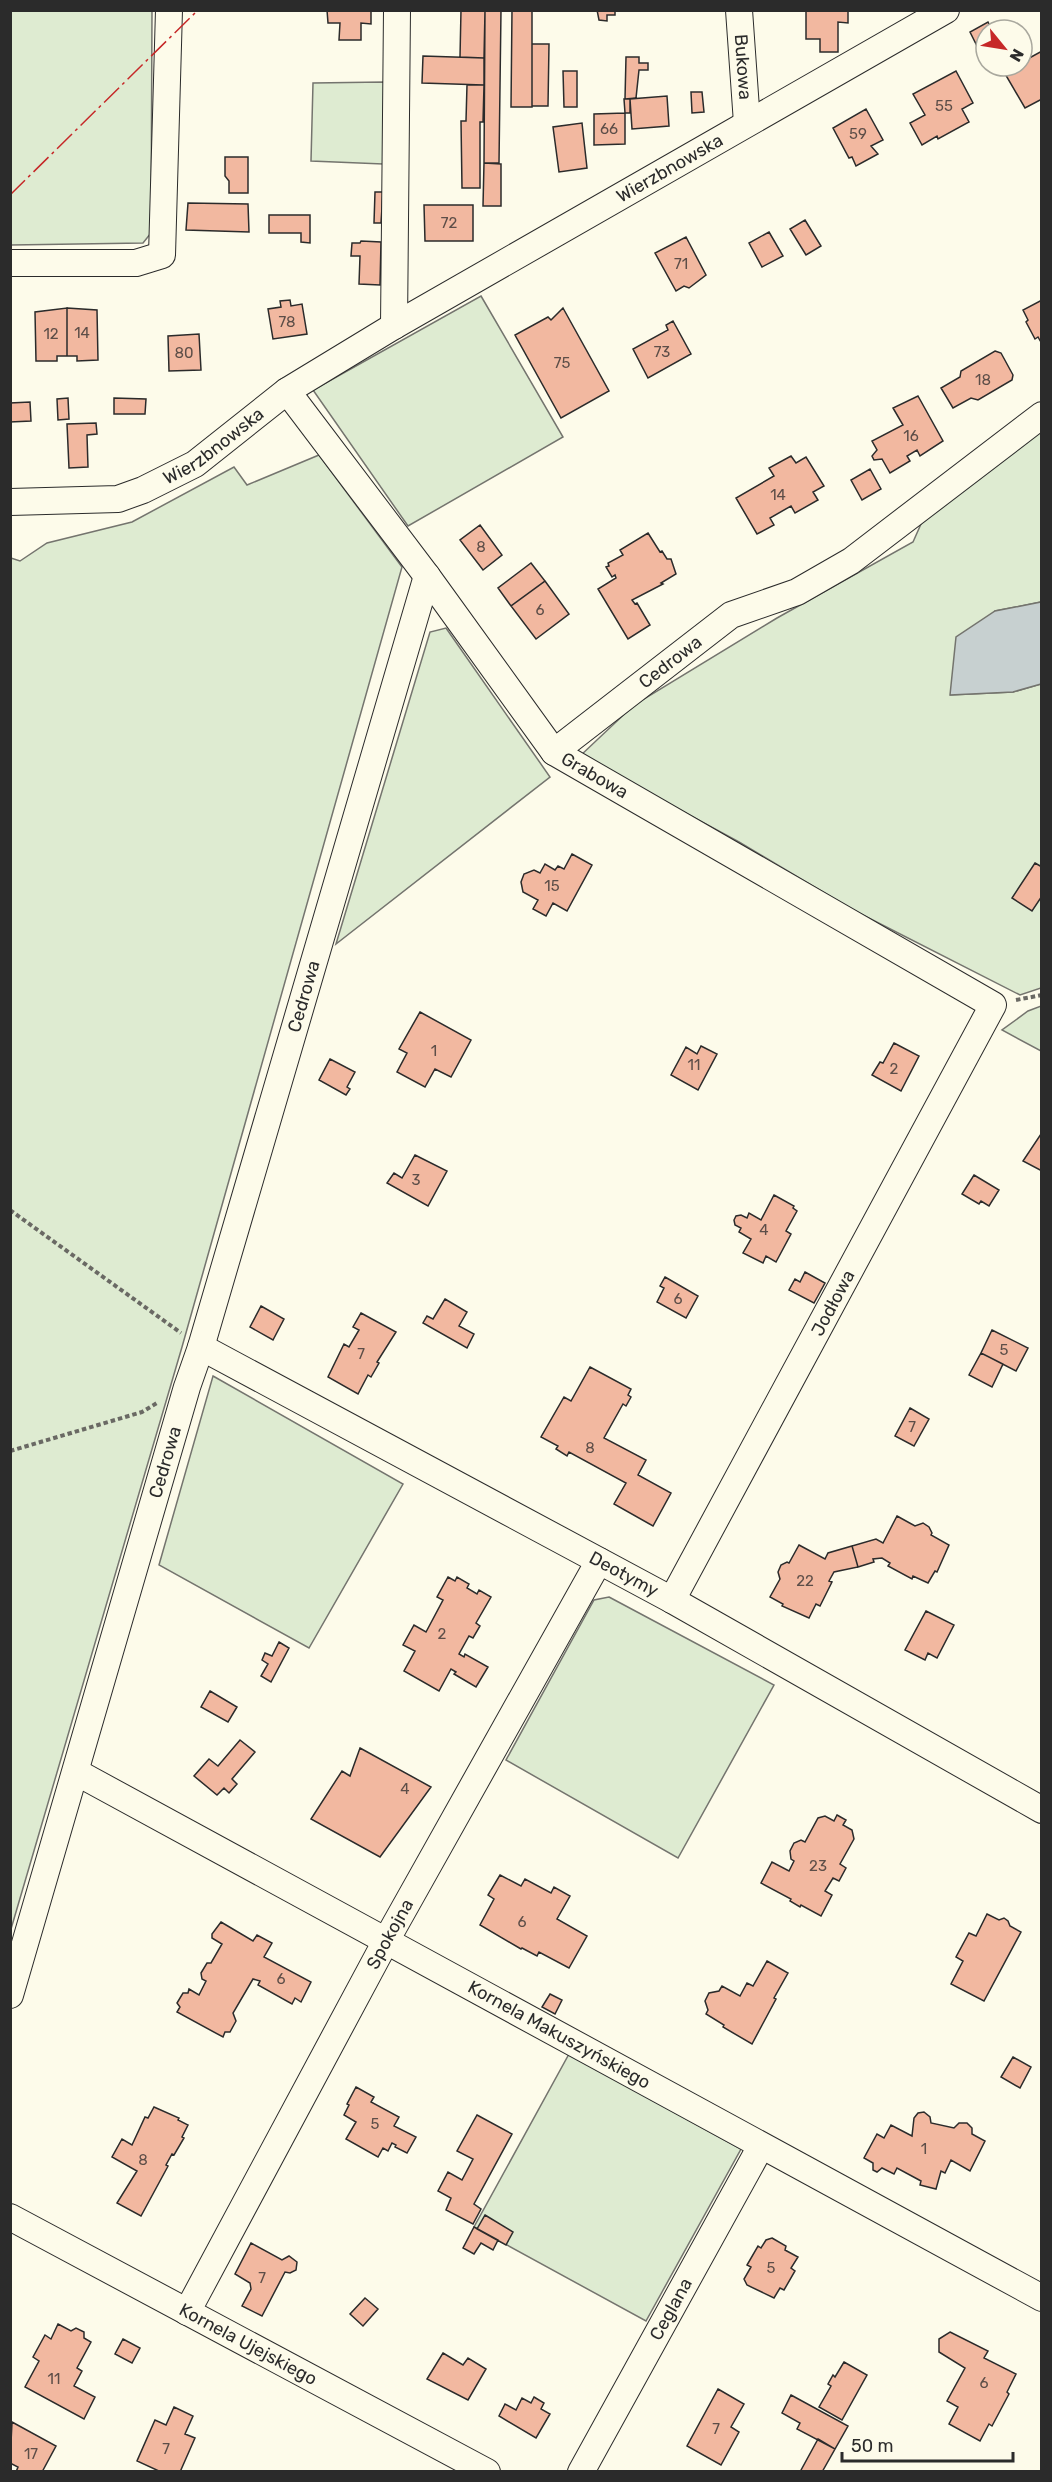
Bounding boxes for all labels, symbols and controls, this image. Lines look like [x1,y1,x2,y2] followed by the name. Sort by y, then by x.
[974,18,1034,78] north arrow
[730,33,756,101] street label: Bukowa
[1005,46,1028,65] text: N
[935,97,953,115] house number: 55
[600,120,618,138] house number: 66
[849,125,867,143] house number: 59
[613,129,727,207] street label: Wierzbnowska
[441,214,457,232] house number: 72
[674,255,688,273] house number: 71
[278,313,296,331] house number: 78
[74,324,90,342] house number: 14
[43,325,59,343] house number: 12
[654,343,670,361] house number: 73
[174,344,194,362] house number: 80
[554,354,570,372] house number: 75
[975,371,991,389] house number: 18
[159,403,268,489] street label: Wierzbnowska
[903,427,919,445] house number: 16
[770,486,786,504] house number: 14
[476,538,486,556] house number: 8
[535,601,545,619] house number: 6
[634,631,706,693] street label: Cedrowa
[557,747,632,803] street label: Grabowa
[544,877,560,895] house number: 15
[283,958,325,1035] street label: Cedrowa
[431,1042,437,1060] house number: 1
[688,1056,700,1074] house number: 11
[890,1060,899,1078] house number: 2
[411,1171,421,1189] house number: 3
[759,1221,769,1239] house number: 4
[806,1266,860,1340] street label: Jodłowa
[673,1290,683,1308] house number: 6
[1000,1341,1009,1359] house number: 5
[357,1345,365,1363] house number: 7
[908,1418,916,1436] house number: 7
[144,1424,186,1501] street label: Cedrowa
[585,1439,595,1457] house number: 8
[585,1547,662,1602] street label: Deotymy
[796,1572,814,1590] house number: 22
[438,1625,447,1643] house number: 2
[400,1780,410,1798] house number: 4
[809,1857,827,1875] house number: 23
[362,1895,418,1973] street label: Spokojna
[517,1913,527,1931] house number: 6
[276,1970,286,1988] house number: 6
[464,1976,654,2094] street label: Kornela Makuszyńskiego
[371,2115,380,2133] house number: 5
[921,2140,927,2158] house number: 1
[138,2151,148,2169] house number: 8
[767,2259,776,2277] house number: 5
[258,2269,266,2287] house number: 7
[645,2274,697,2344] street label: Ceglana
[175,2298,321,2390] street label: Kornela Ujejskiego
[48,2370,60,2388] house number: 11
[979,2374,989,2392] house number: 6
[712,2420,720,2438] house number: 7
[842,2425,1013,2463] scale bar
[851,2435,894,2457] text: 50 m
[162,2440,170,2458] house number: 7
[24,2445,38,2463] house number: 17

